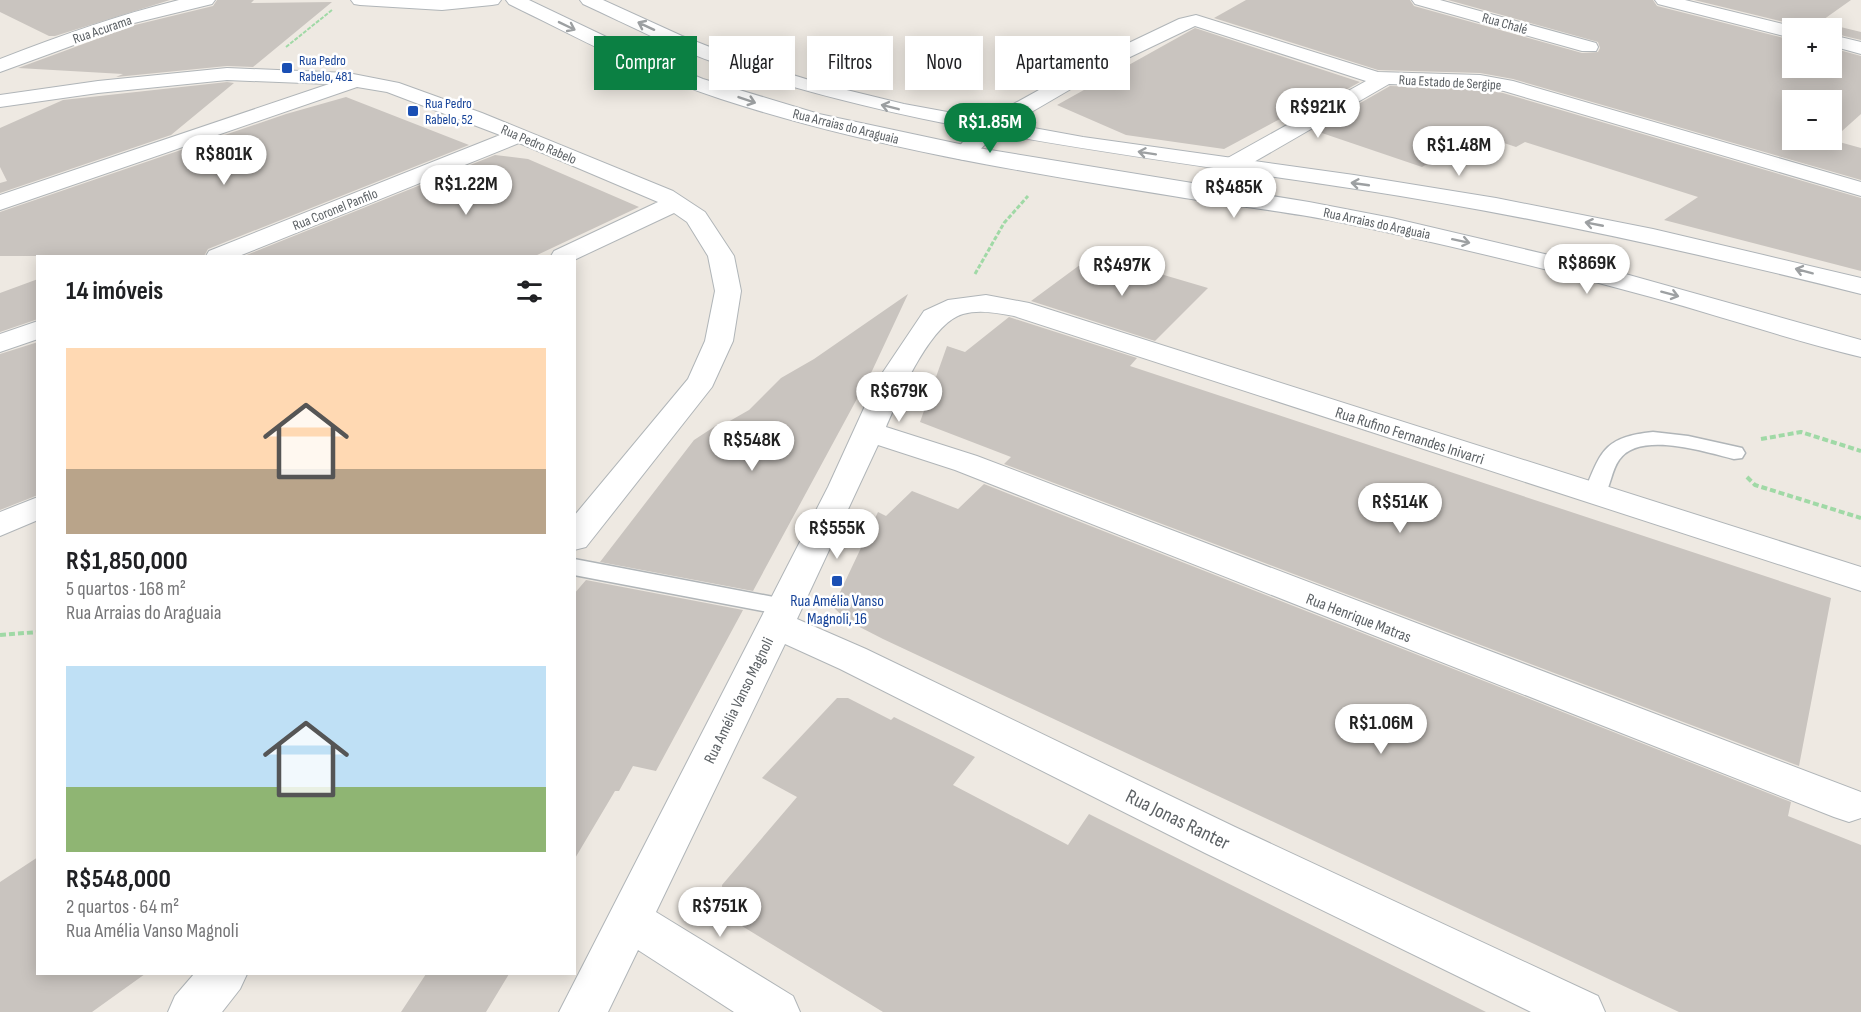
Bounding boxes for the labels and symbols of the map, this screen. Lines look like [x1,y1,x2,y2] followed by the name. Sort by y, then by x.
[1480,9,1529,38] street label: Rua Chalé
[70,11,134,47] street label: Rua Acurama
[558,20,576,32] one-way arrow
[637,20,655,31] one-way arrow
[299,52,352,85] place label: Rua Pedro Rabelo, 481
[280,61,294,75] marker: Rua Pedro Rabelo, 481
[1398,71,1502,94] street label: Rua Estado de Sergipe
[1269,88,1367,139] pin: R$921K
[425,95,473,128] place label: Rua Pedro Rabelo, 52
[737,96,756,107] one-way arrow
[881,100,900,112] one-way arrow
[935,103,1045,154] pin: R$1.85M
[406,104,420,118] marker: Rua Pedro Rabelo, 52
[791,105,901,148] street label: Rua Arraias do Araguaia
[498,121,579,168] street label: Rua Pedro Rabelo
[1404,126,1514,177] pin: R$1.48M
[175,135,273,186] pin: R$801K
[1137,147,1157,158] one-way arrow
[411,165,521,216] pin: R$1.22M
[1185,168,1283,219] pin: R$485K
[1351,178,1371,189] one-way arrow
[290,185,380,234] street label: Rua Coronel Panfilo
[1322,204,1432,243] street label: Rua Arraias do Araguaia
[1585,218,1604,229] one-way arrow
[1451,236,1470,247] one-way arrow
[1538,244,1636,295] pin: R$869K
[1073,246,1171,297] pin: R$497K
[1795,265,1814,277] one-way arrow
[1660,289,1679,301] one-way arrow
[850,372,948,423] pin: R$679K
[1333,403,1486,469] street label: Rua Rufino Fernandes Inivarri
[703,421,801,472] pin: R$548K
[1351,483,1449,534] pin: R$514K
[788,509,886,560] pin: R$555K
[830,574,844,588] marker: Rua Amélia Vanso Magnoli, 16
[1303,590,1414,647] street label: Rua Henrique Matras
[790,592,884,629] place label: Rua Amélia Vanso Magnoli, 16
[701,634,778,767] street label: Rua Amélia Vanso Magnoli
[1326,704,1436,755] pin: R$1.06M
[1122,784,1234,855] street label: Rua Jonas Ranter
[671,887,769,938] pin: R$751K

